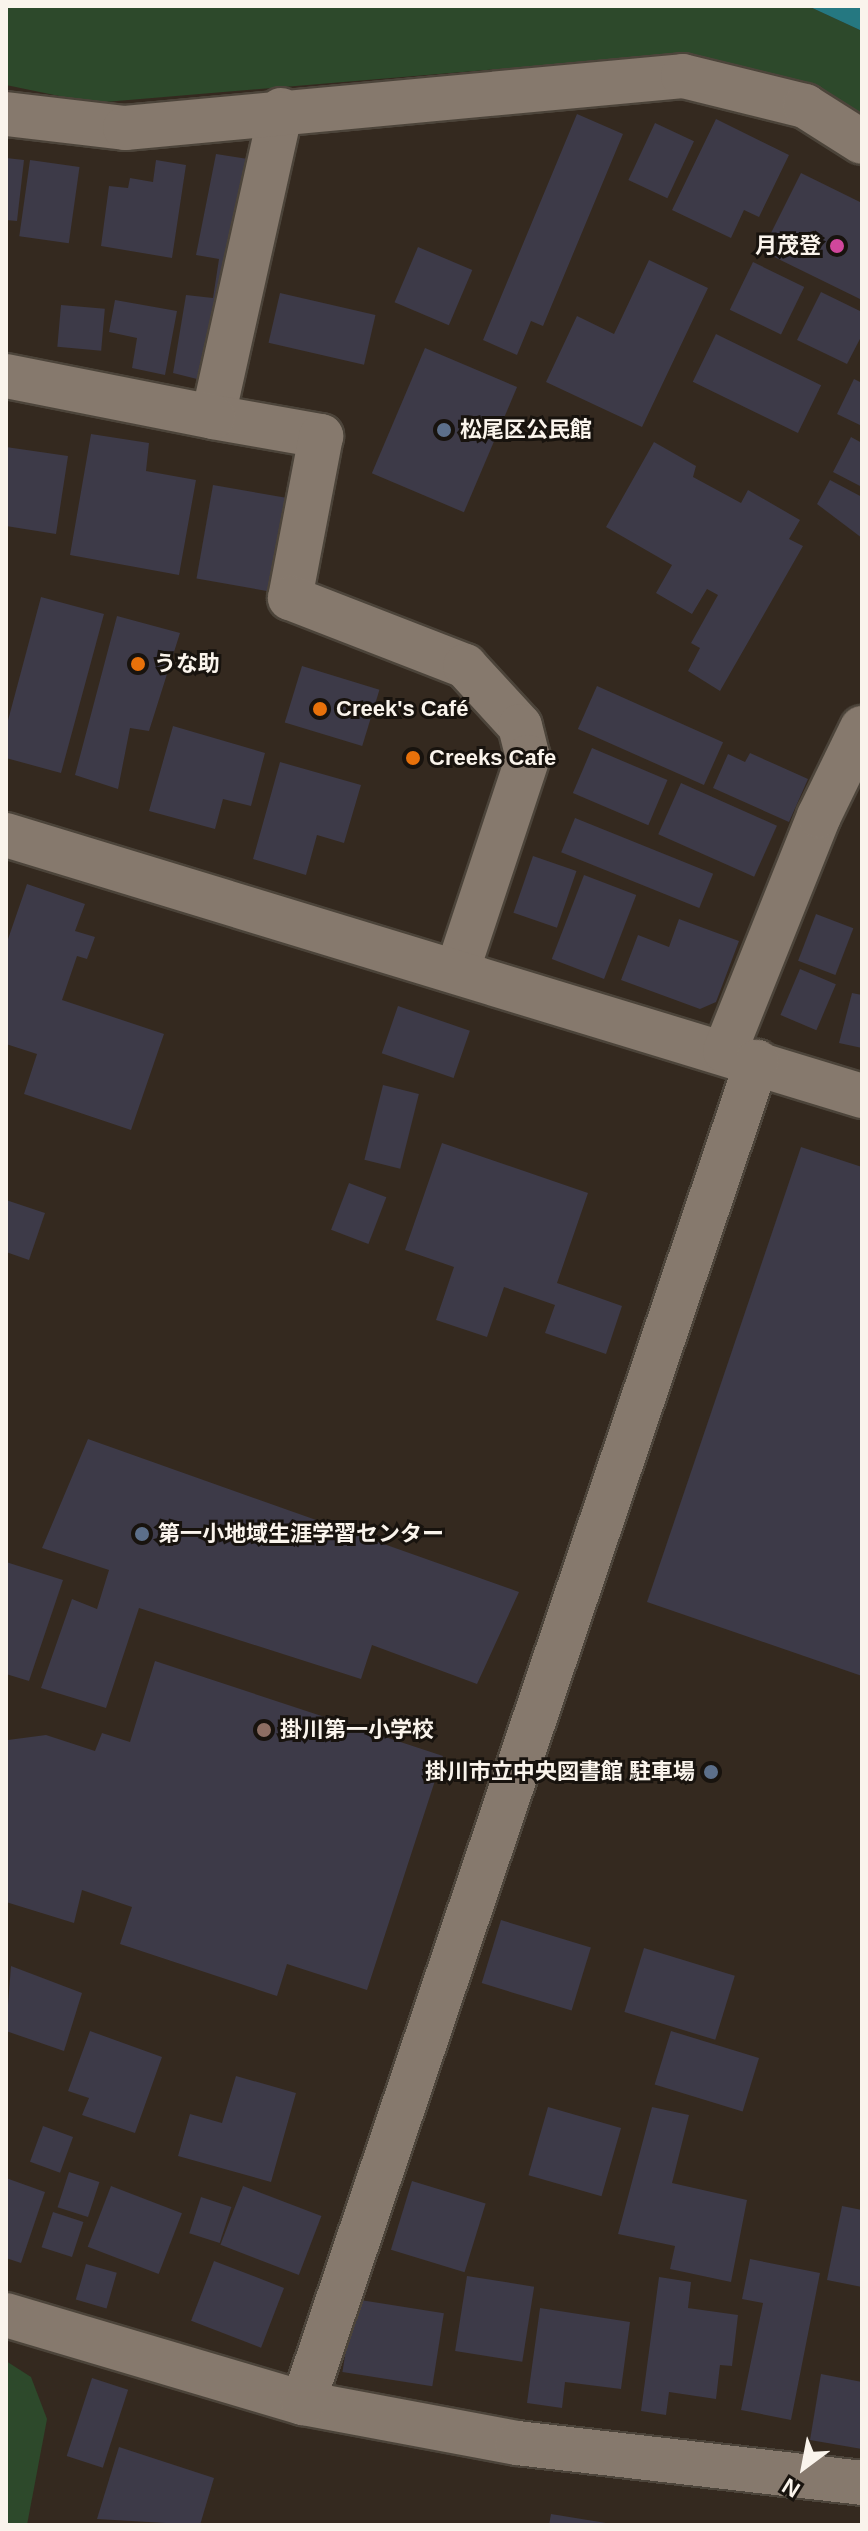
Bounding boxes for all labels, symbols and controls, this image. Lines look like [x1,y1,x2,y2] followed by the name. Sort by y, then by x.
[755,233,821,259] place label: 月茂登
[828,237,846,255] marker: 月茂登
[460,417,592,443] place label: 松尾区公民館
[435,421,453,439] marker: 松尾区公民館
[154,651,220,677] place label: うな助
[129,655,147,673] marker: うな助
[336,696,468,722] place label: Creek's Café
[311,700,329,718] marker: Creek's Café
[429,745,556,771] place label: Creeks Cafe
[404,749,422,767] marker: Creeks Cafe
[158,1521,444,1547] place label: 第一小地域生涯学習センター
[133,1525,151,1543] marker: 第一小地域生涯学習センター
[280,1717,434,1743] place label: 掛川第一小学校
[255,1721,273,1739] marker: 掛川第一小学校
[425,1759,695,1785] place label: 掛川市立中央図書館 駐車場
[702,1763,720,1781] marker: 掛川市立中央図書館 駐車場
[764,2427,844,2507] north arrow
[778,2473,804,2503] text: N

